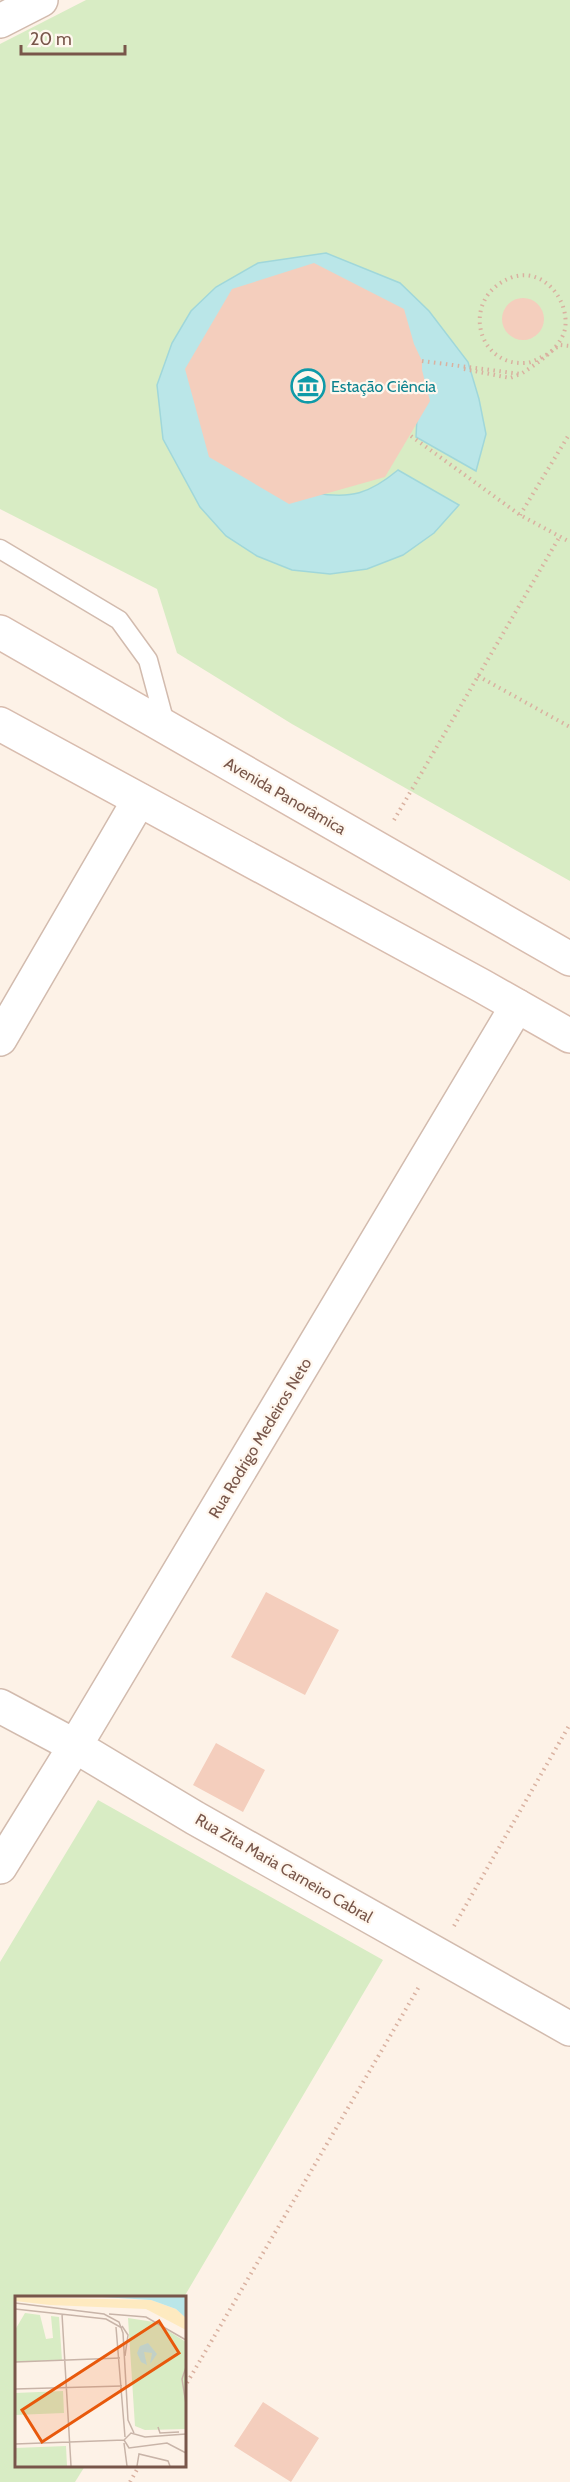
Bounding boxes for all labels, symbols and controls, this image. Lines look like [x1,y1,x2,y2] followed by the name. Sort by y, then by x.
[21,18,124,56] scale bar
[30,28,72,50] text: 20 m
[290,368,326,404] museum icon: Estação Ciência
[331,377,436,396] place label: Estação Ciência
[221,754,349,839] street label: Avenida Panorâmica
[205,1354,316,1522] street label: Rua Rodrigo Medeiros Neto
[192,1809,376,1927] street label: Rua Zita Maria Carneiro Cabral
[15,2296,186,2467] inset map

